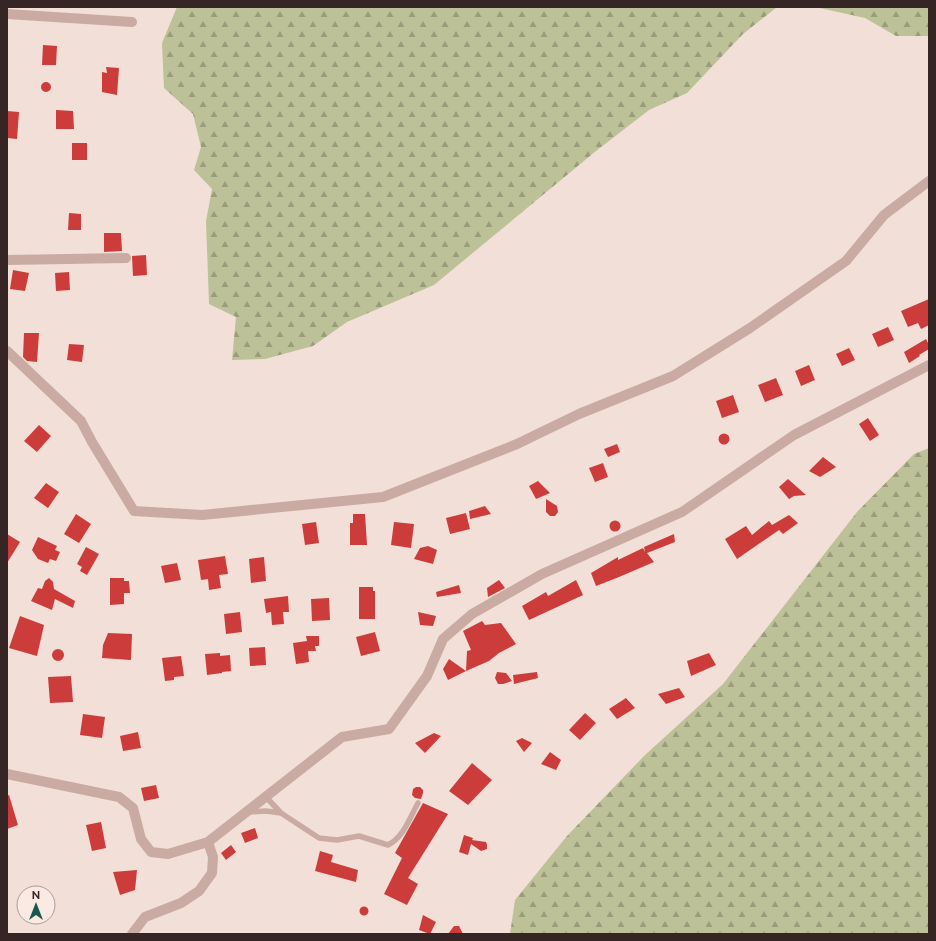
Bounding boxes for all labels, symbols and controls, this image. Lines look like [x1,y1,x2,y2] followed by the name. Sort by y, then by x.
[16,885,56,925] north arrow
[32,889,40,902] text: N

